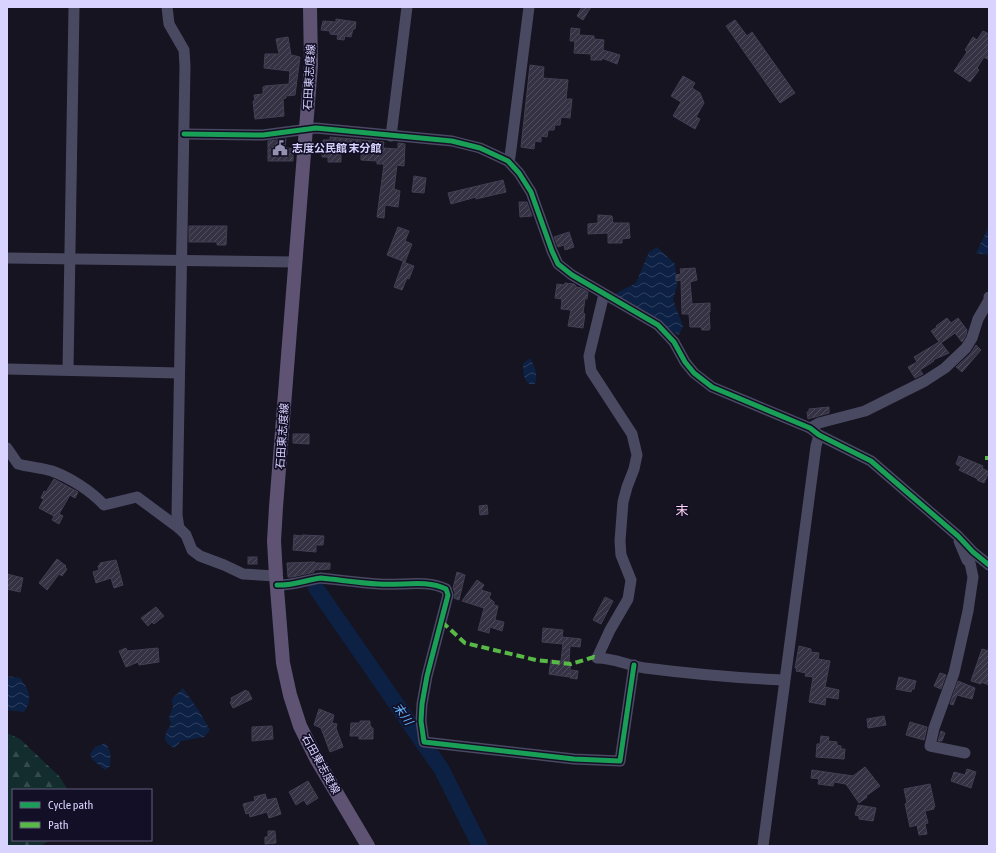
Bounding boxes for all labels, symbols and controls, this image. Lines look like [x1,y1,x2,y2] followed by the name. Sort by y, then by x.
[301,44,317,110] street label: 石田東志度線
[271,139,289,157] public building icon: 志度公民館 末分館
[292,142,382,154] place label: 志度公民館 末分館
[274,403,290,469] street label: 石田東志度線
[675,503,689,518] district label: 末
[390,700,417,729] water label: 末川
[300,732,342,796] street label: 石田東志度線
[12,789,152,841] legend
[48,798,93,812] text: Cycle path
[48,818,69,832] text: Path

